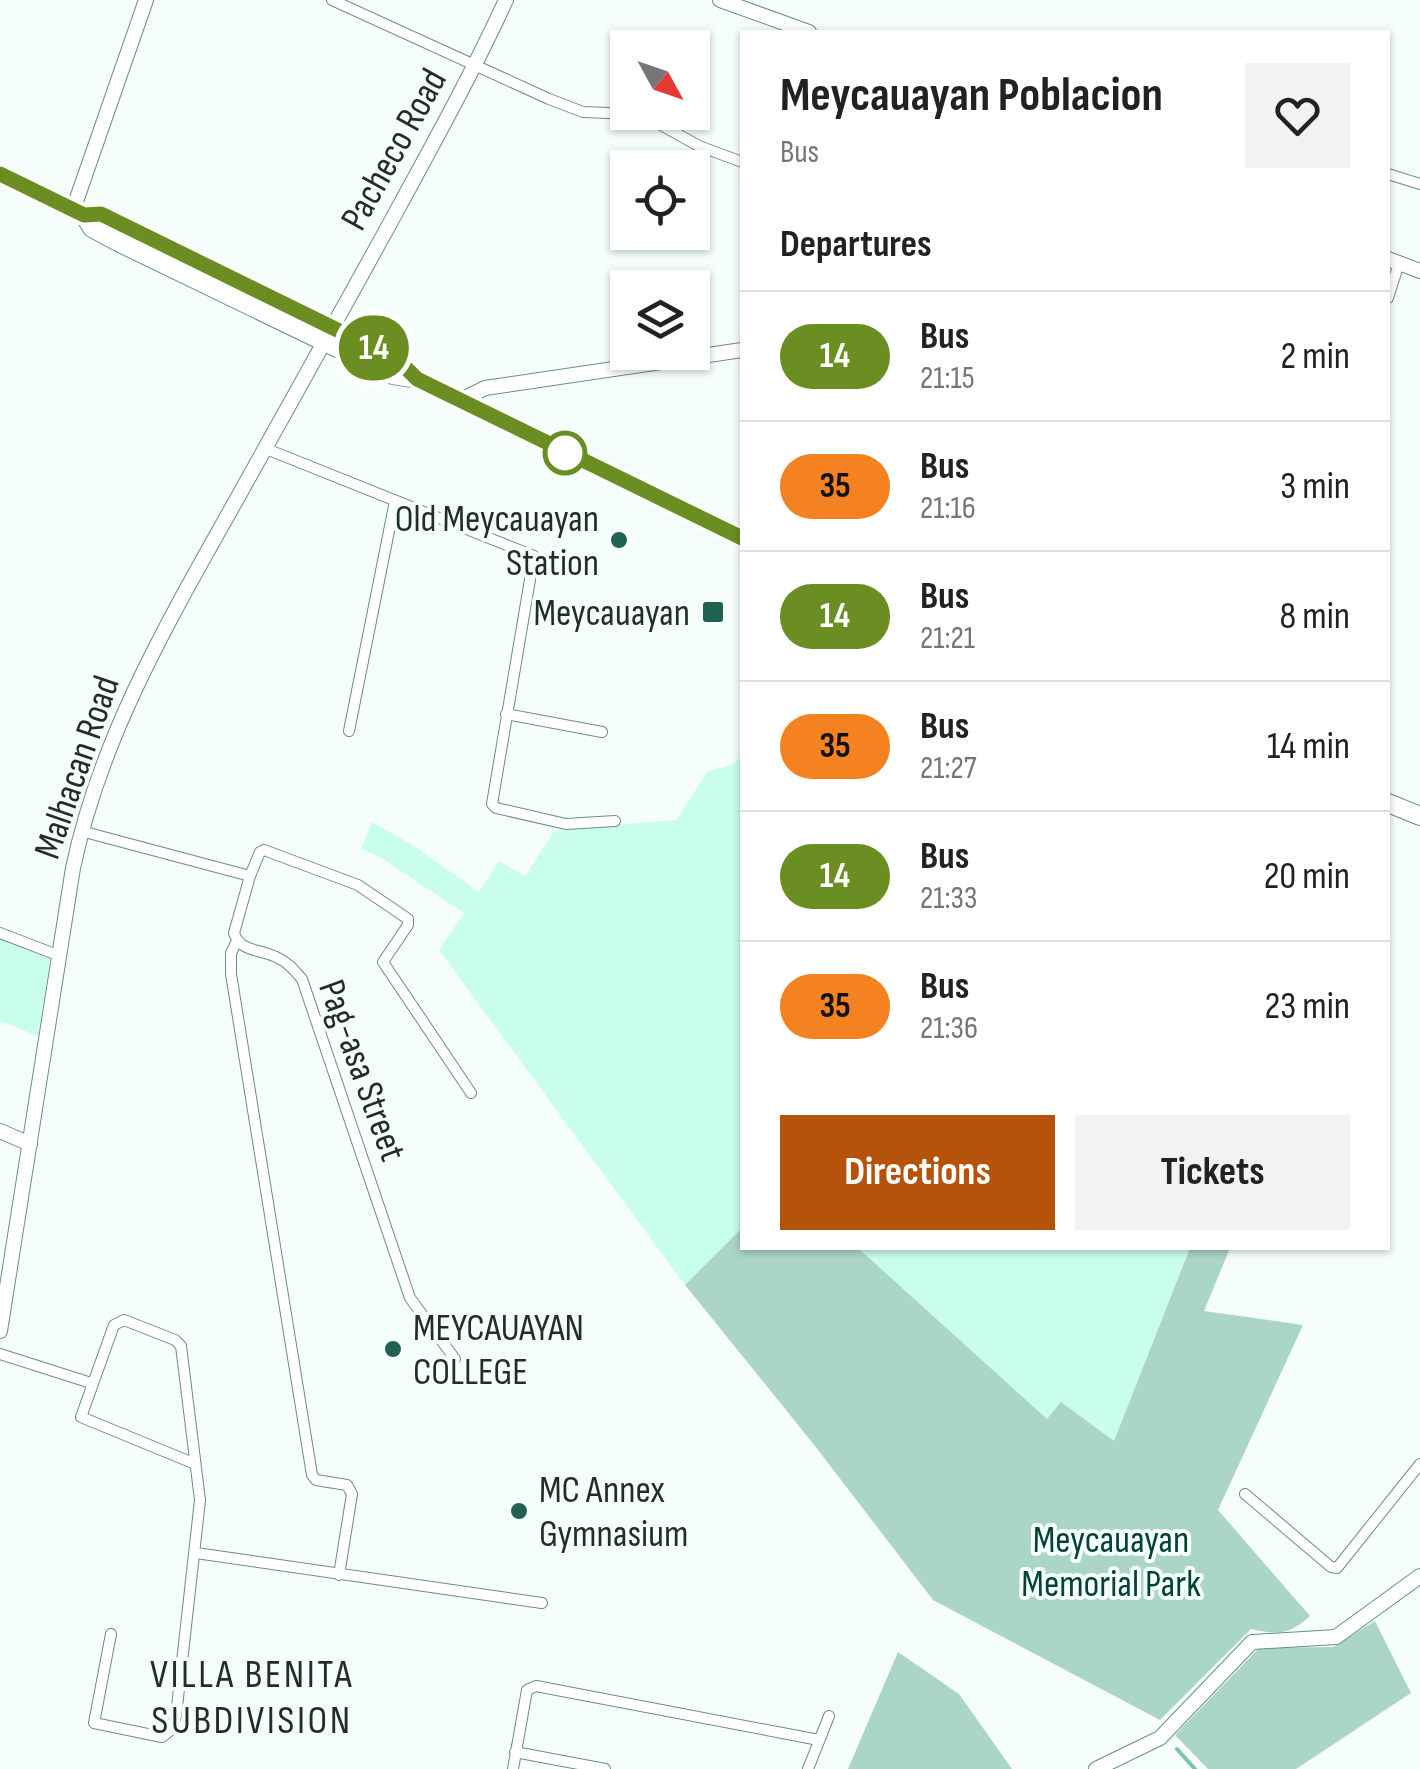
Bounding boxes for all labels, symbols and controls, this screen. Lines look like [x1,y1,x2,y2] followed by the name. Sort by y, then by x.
[610,30,710,130] north arrow
[610,30,710,370] map controls
[332,61,457,238] street label: Pacheco Road
[1245,63,1350,168] button: heart
[780,67,1163,124] text: Meycauayan Poblacion
[780,133,819,172] text: Bus
[610,150,710,250] button: locate
[780,222,932,267] text: Departures
[610,270,710,370] button: layers
[920,314,969,359] text: Bus
[329,316,419,380] line badge: 14
[359,327,389,370] text: 14
[1281,334,1350,379] text: 2 min
[820,335,850,378] text: 14
[920,359,975,398] text: 21:15
[544,432,586,474] unlabelled marker
[920,444,969,489] text: Bus
[1280,464,1350,509] text: 3 min
[819,465,851,508] text: 35
[920,489,976,528] text: 21:16
[395,497,599,586] place label: Old Meycauayan Station
[608,529,630,551] marker: Old Meycauayan Station
[920,574,969,619] text: Bus
[533,591,690,636] place label: Meycauayan
[1280,594,1350,639] text: 8 min
[820,595,850,638] text: 14
[700,599,726,625] marker: Meycauayan
[920,619,975,658] text: 21:21
[25,670,130,865] street label: Malhacan Road
[920,704,969,749] text: Bus
[1267,724,1350,769] text: 14 min
[819,725,851,768] text: 35
[920,749,977,788] text: 21:27
[920,834,969,879] text: Bus
[1264,854,1350,899] text: 20 min
[820,855,850,898] text: 14
[920,879,977,918] text: 21:33
[920,964,969,1009] text: Bus
[308,974,415,1167] street label: Pag-asa Street
[1265,984,1350,1029] text: 23 min
[819,985,851,1028] text: 35
[920,1009,978,1048] text: 21:36
[780,1115,1055,1230] button: Directions
[1075,1115,1350,1230] button: Tickets
[413,1306,584,1395] place label: MEYCAUAYAN COLLEGE
[382,1338,404,1360] marker: MEYCAUAYAN COLLEGE
[539,1468,688,1557] place label: MC Annex Gymnasium
[508,1500,530,1522] marker: MC Annex Gymnasium
[1021,1518,1201,1607] park label: Meycauayan Memorial Park
[150,1651,354,1745] district label: VILLA BENITA SUBDIVISION

